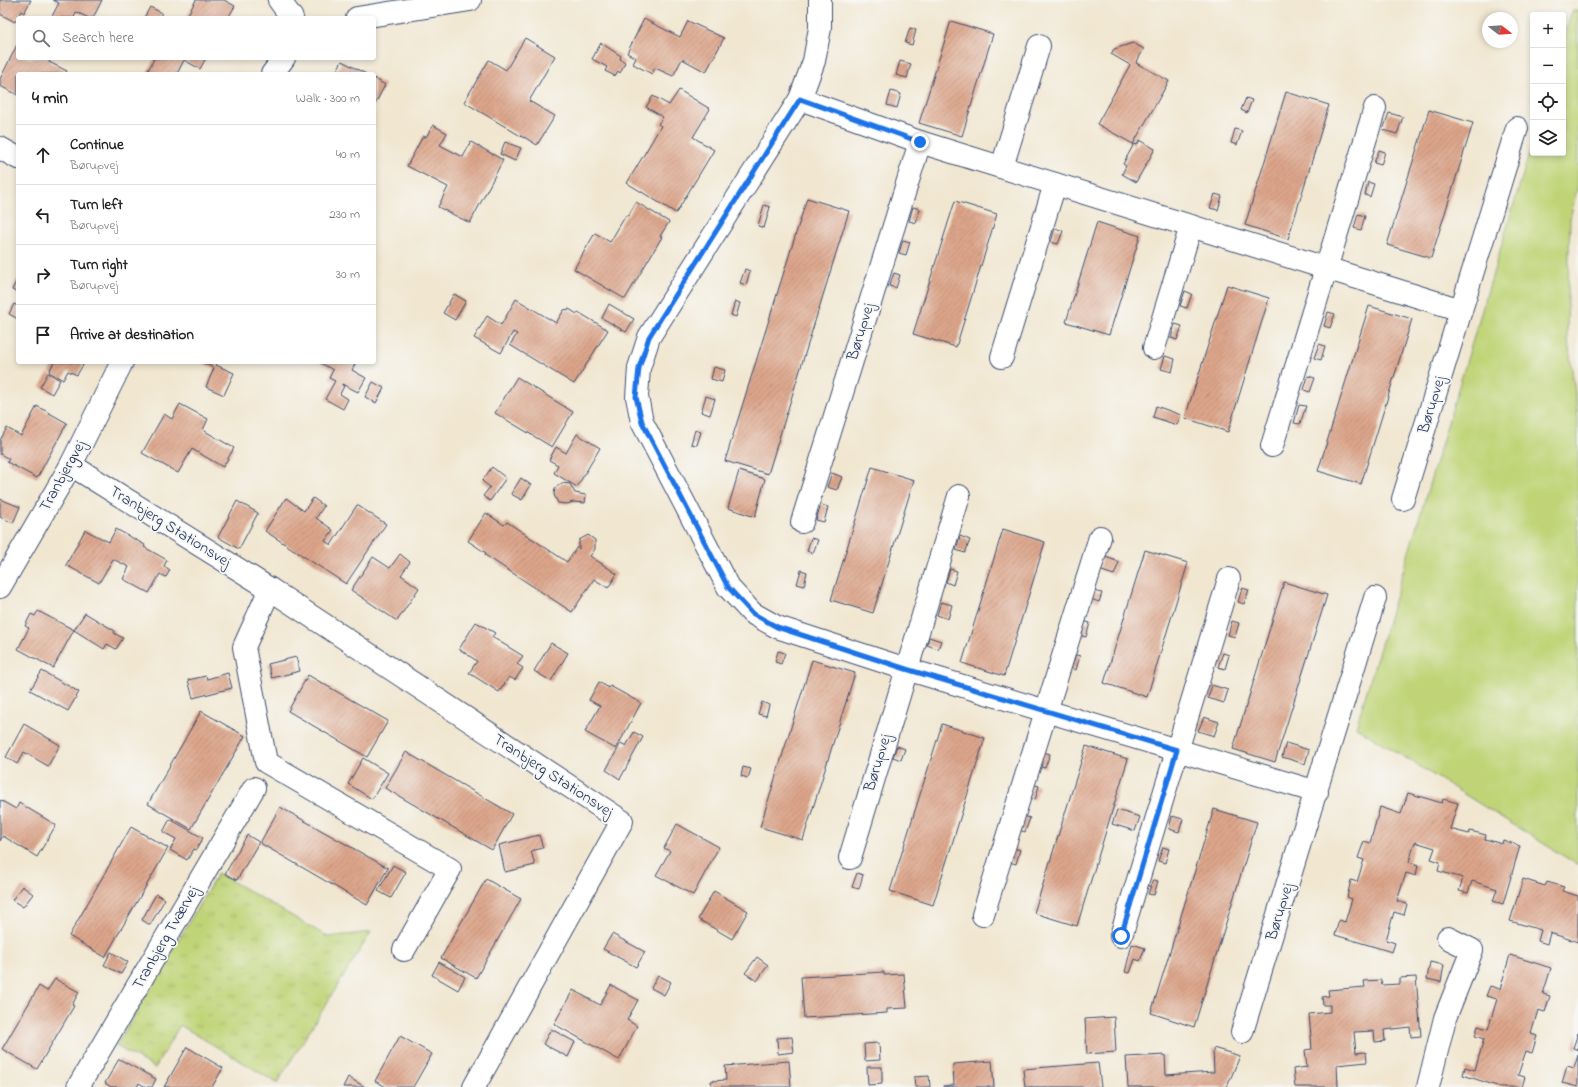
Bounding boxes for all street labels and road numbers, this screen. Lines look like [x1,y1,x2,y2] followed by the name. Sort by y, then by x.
[841,300,881,365] street label: Børupvej
[1412,373,1452,438] street label: Børupvej
[34,435,93,516] street label: Tranbjergvej
[105,480,236,574] street label: Tranbjerg Stationsvej
[488,728,619,824] street label: Tranbjerg Stationsvej
[858,731,898,796] street label: Børupvej
[1260,880,1300,945] street label: Børupvej
[127,881,206,994] street label: Tranbjerg Tværvej

